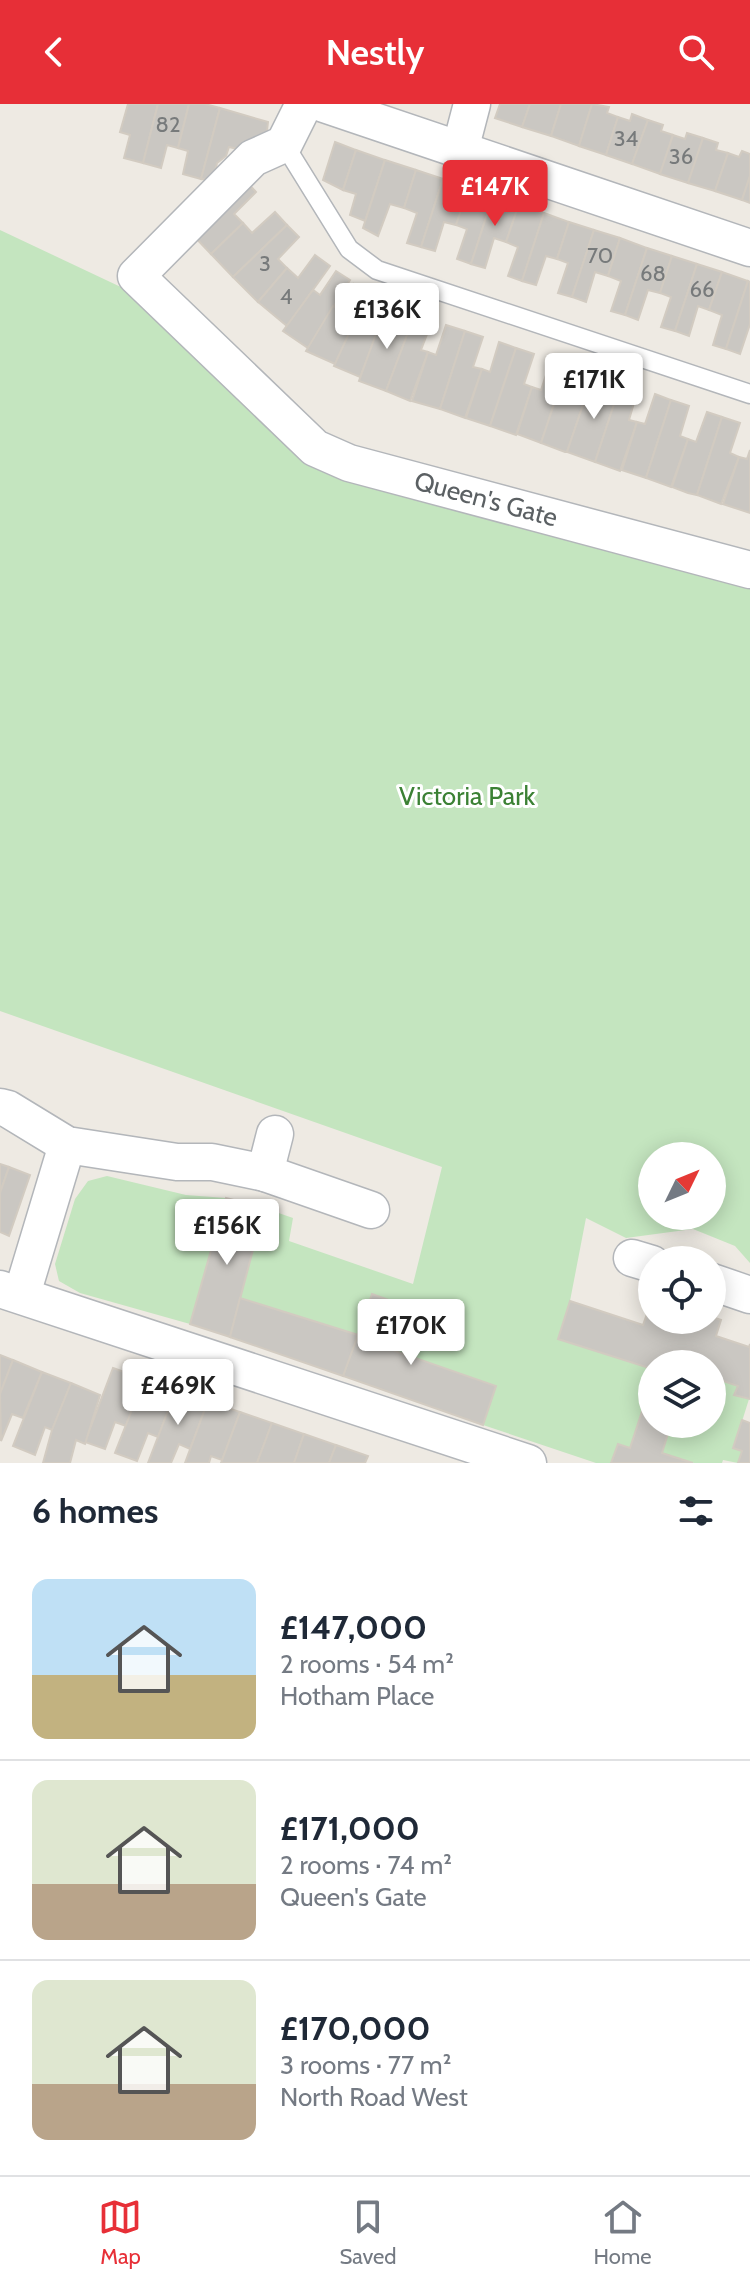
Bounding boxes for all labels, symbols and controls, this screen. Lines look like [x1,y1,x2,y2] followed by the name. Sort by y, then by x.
[32,30,76,74] icon: back
[326,30,424,74] text: Nestly
[674,30,718,74] icon: search
[156,111,180,138] house number: 82
[614,125,639,152] house number: 34
[669,143,693,170] house number: 36
[439,160,551,228] pin: £147K
[461,170,529,202] text: £147K
[587,242,613,269] house number: 70
[259,250,271,277] house number: 3
[640,260,666,287] house number: 68
[690,276,715,303] house number: 66
[280,283,293,310] house number: 4
[331,283,443,351] pin: £136K
[353,293,421,325] text: £136K
[538,353,650,421] pin: £171K
[563,363,625,395] text: £171K
[411,465,561,533] street label: Queen's Gate
[399,780,535,812] park label: Victoria Park
[638,1142,726,1230] north arrow
[638,1142,726,1438] map controls
[171,1199,283,1267] pin: £156K
[193,1209,261,1241] text: £156K
[638,1246,726,1334] button: locate
[355,1299,467,1367] pin: £170K
[376,1309,446,1341] text: £170K
[638,1350,726,1438] button: layers
[122,1359,234,1427] pin: £469K
[140,1369,216,1401] text: £469K
[674,1489,718,1533] icon: filters
[32,1490,158,1532] text: 6 homes
[280,1606,427,1648] text: £147,000
[96,1611,192,1707] icon: home
[280,1648,454,1680] text: 2 rooms · 54 m²
[280,1680,434,1712] text: Hotham Place
[280,1807,420,1849] text: £171,000
[96,1812,192,1908] icon: home
[280,1849,452,1881] text: 2 rooms · 74 m²
[280,1881,427,1913] text: Queen's Gate
[280,2007,430,2049] text: £170,000
[96,2012,192,2108] icon: home
[280,2049,451,2081] text: 3 rooms · 77 m²
[280,2081,468,2113] text: North Road West
[98,2195,142,2270] tab: Map
[339,2195,397,2270] tab: Saved
[594,2195,651,2270] tab: Home

